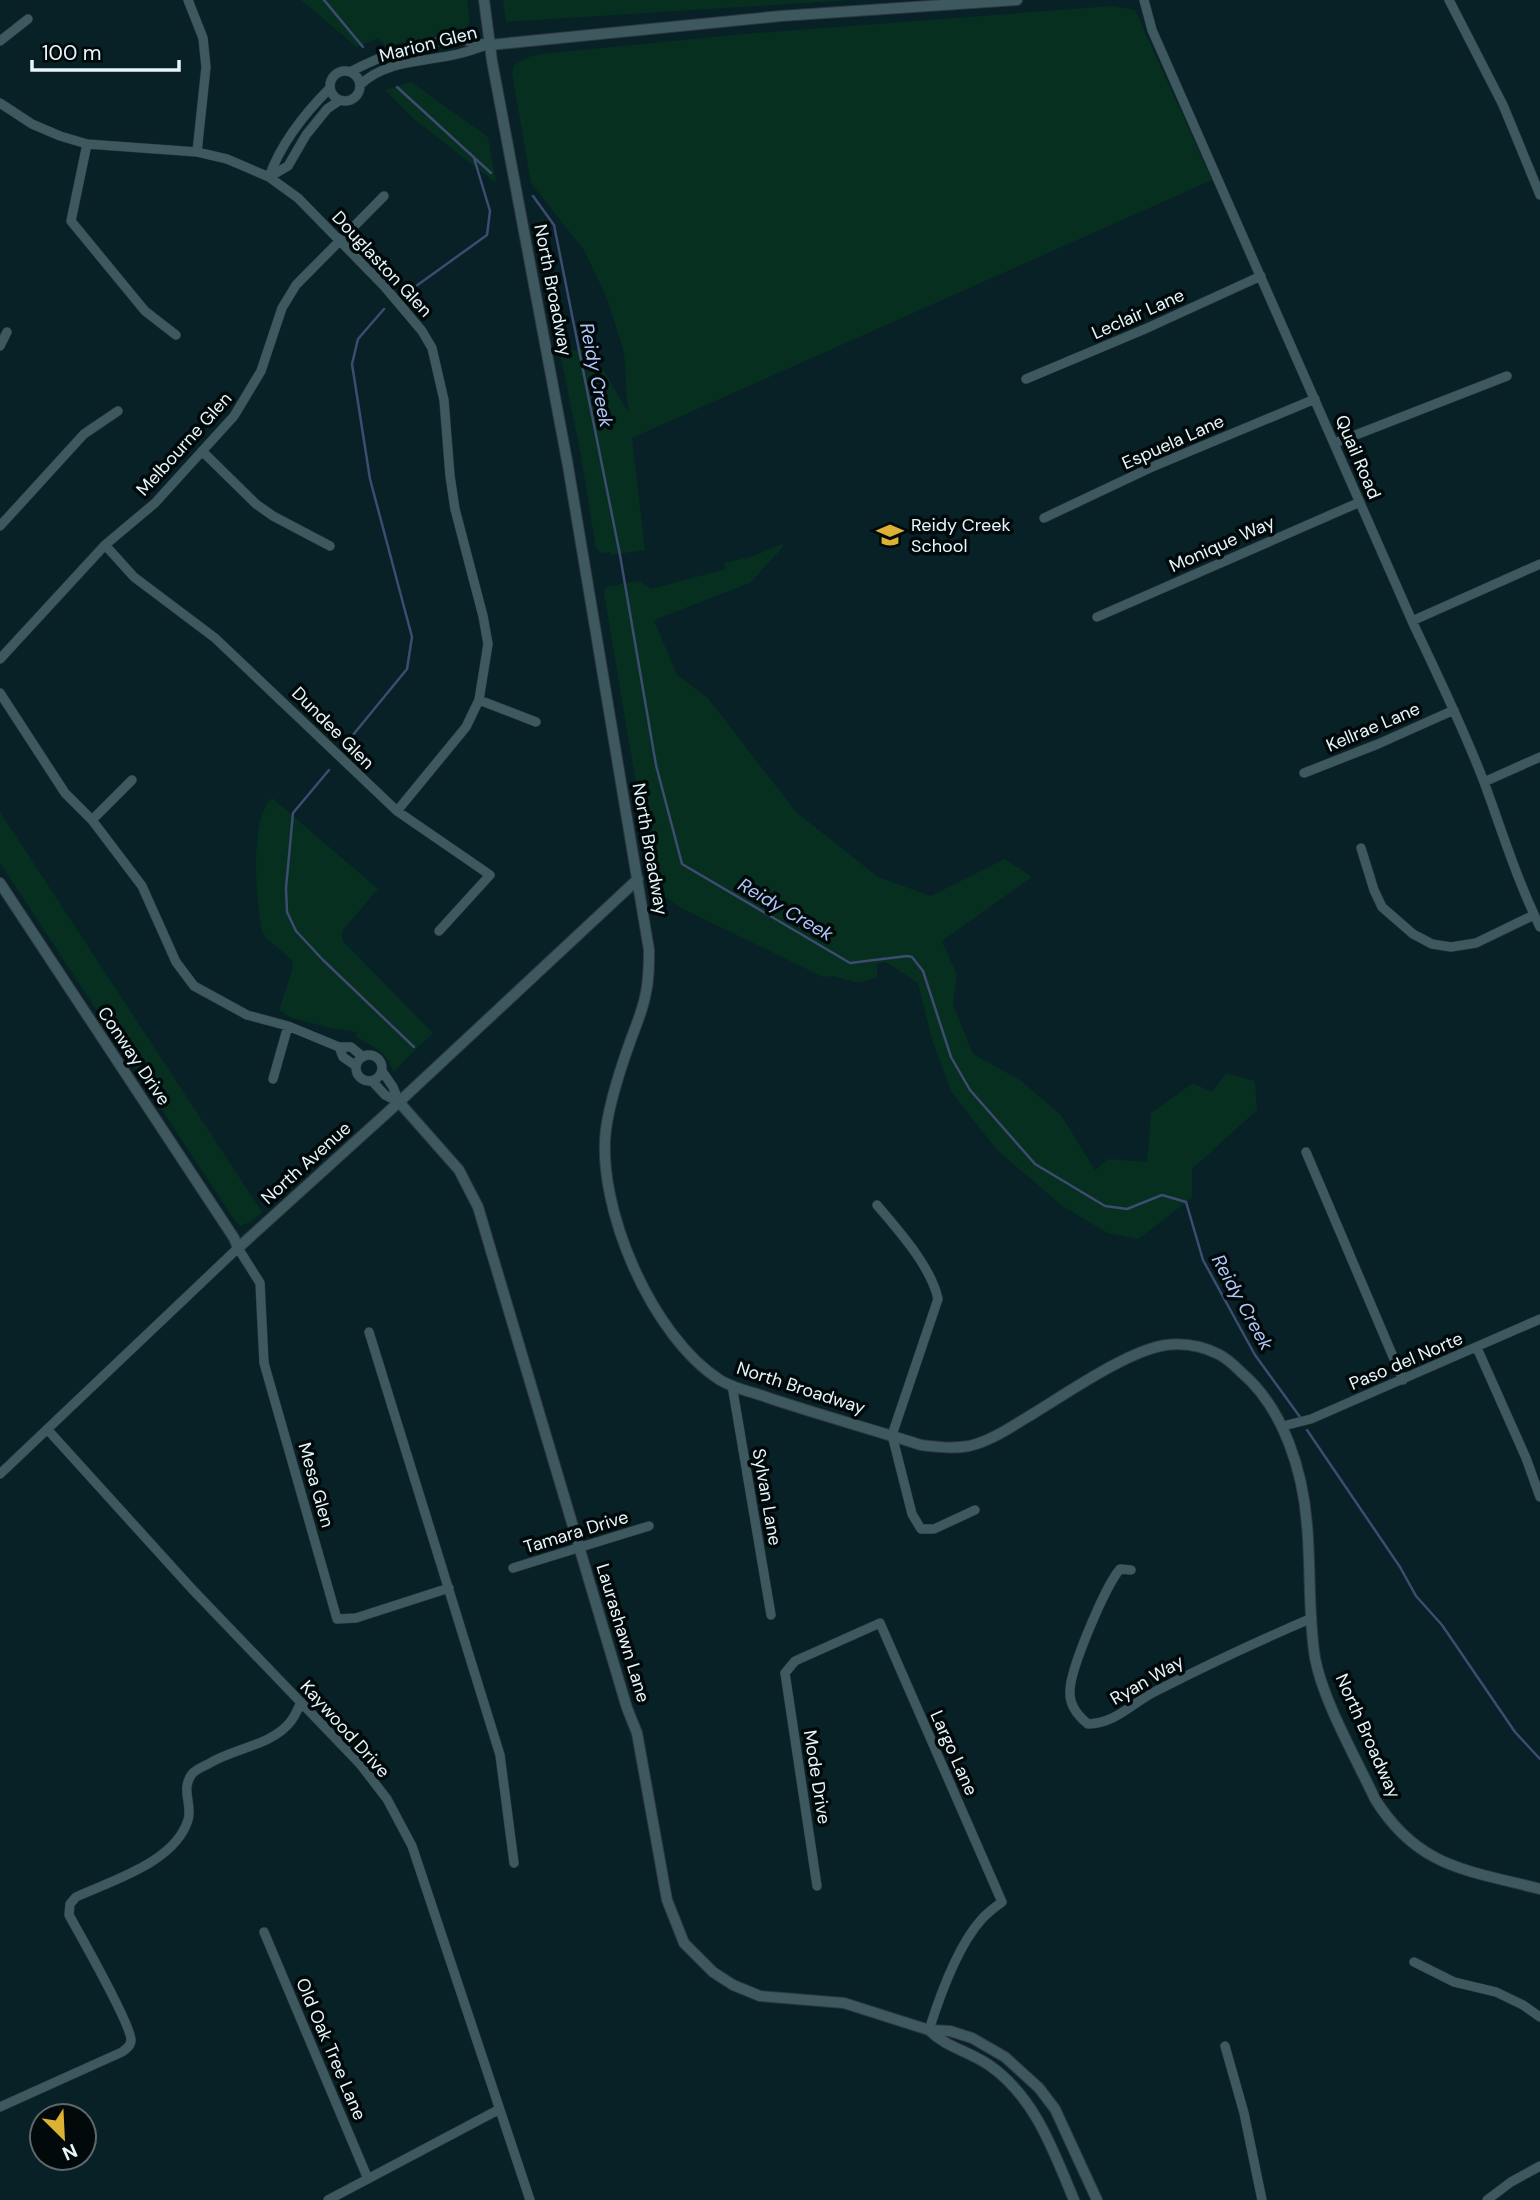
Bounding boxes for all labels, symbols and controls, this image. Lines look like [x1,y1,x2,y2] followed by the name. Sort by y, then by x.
[377,20,479,68] street label: Marion Glen
[32,28,178,72] scale bar
[42,39,102,67] text: 100 m
[327,206,437,322] street label: Douglaston Glen
[528,222,578,358] street label: North Broadway
[1088,283,1188,345] street label: Leclair Lane
[574,321,619,430] water label: Reidy Creek
[131,387,237,501] street label: Melbourne Glen
[1118,409,1228,475] street label: Espuela Lane
[1330,411,1386,503] street label: Quail Road
[1165,510,1279,578] street label: Monique Way
[911,513,1011,558] place label: Reidy Creek School
[875,520,905,550] school or university icon: Reidy Creek School
[286,681,380,775] street label: Dundee Glen
[1323,697,1423,757] street label: Kellrae Lane
[627,781,673,917] street label: North Broadway
[734,872,838,947] water label: Reidy Creek
[92,1002,176,1110] street label: Conway Drive
[256,1116,356,1210] street label: North Avenue
[1206,1250,1279,1355] water label: Reidy Creek
[1345,1326,1467,1396] street label: Paso del Norte
[734,1356,868,1420] street label: North Broadway
[292,1440,340,1530] street label: Mesa Glen
[747,1447,787,1547] street label: Sylvan Lane
[521,1505,631,1559] street label: Tamara Drive
[591,1561,655,1705] street label: Laurashawn Lane
[1106,1649,1188,1711] street label: Ryan Way
[1330,1670,1406,1802] street label: North Broadway
[295,1675,395,1783] street label: Kaywood Drive
[925,1707,983,1799] street label: Largo Lane
[798,1728,836,1826] street label: Mode Drive
[290,1974,372,2124] street label: Old Oak Tree Lane
[28,2102,98,2172] north arrow
[58,2138,81,2166] text: N

